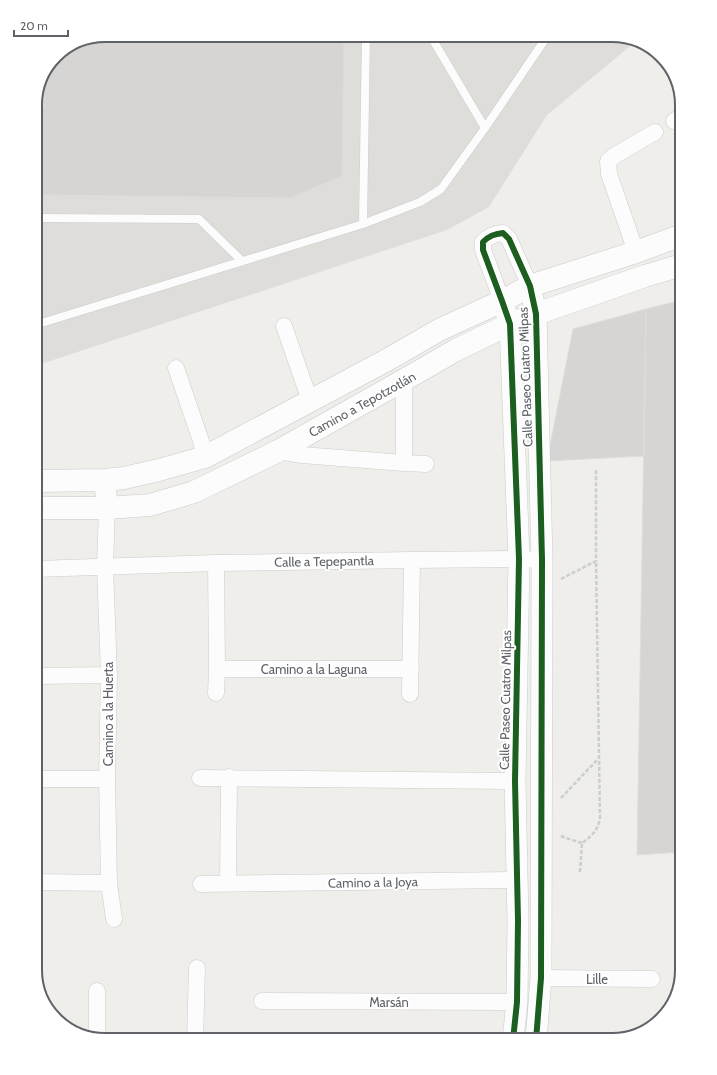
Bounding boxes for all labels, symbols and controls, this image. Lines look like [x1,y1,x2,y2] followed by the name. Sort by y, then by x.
[14,12,68,38] scale bar
[20,18,48,33] text: 20 m
[515,306,535,447] street label: Calle Paseo Cuatro Milpas
[306,368,418,440] street label: Camino a Tepotzotlán
[274,552,375,570] street label: Calle a Tepepantla
[496,629,514,770] street label: Calle Paseo Cuatro Milpas
[100,661,116,766] street label: Camino a la Huerta
[261,661,368,677] street label: Camino a la Laguna
[328,873,419,891] street label: Camino a la Joya
[586,971,608,987] street label: Lille
[369,994,409,1010] street label: Marsán

